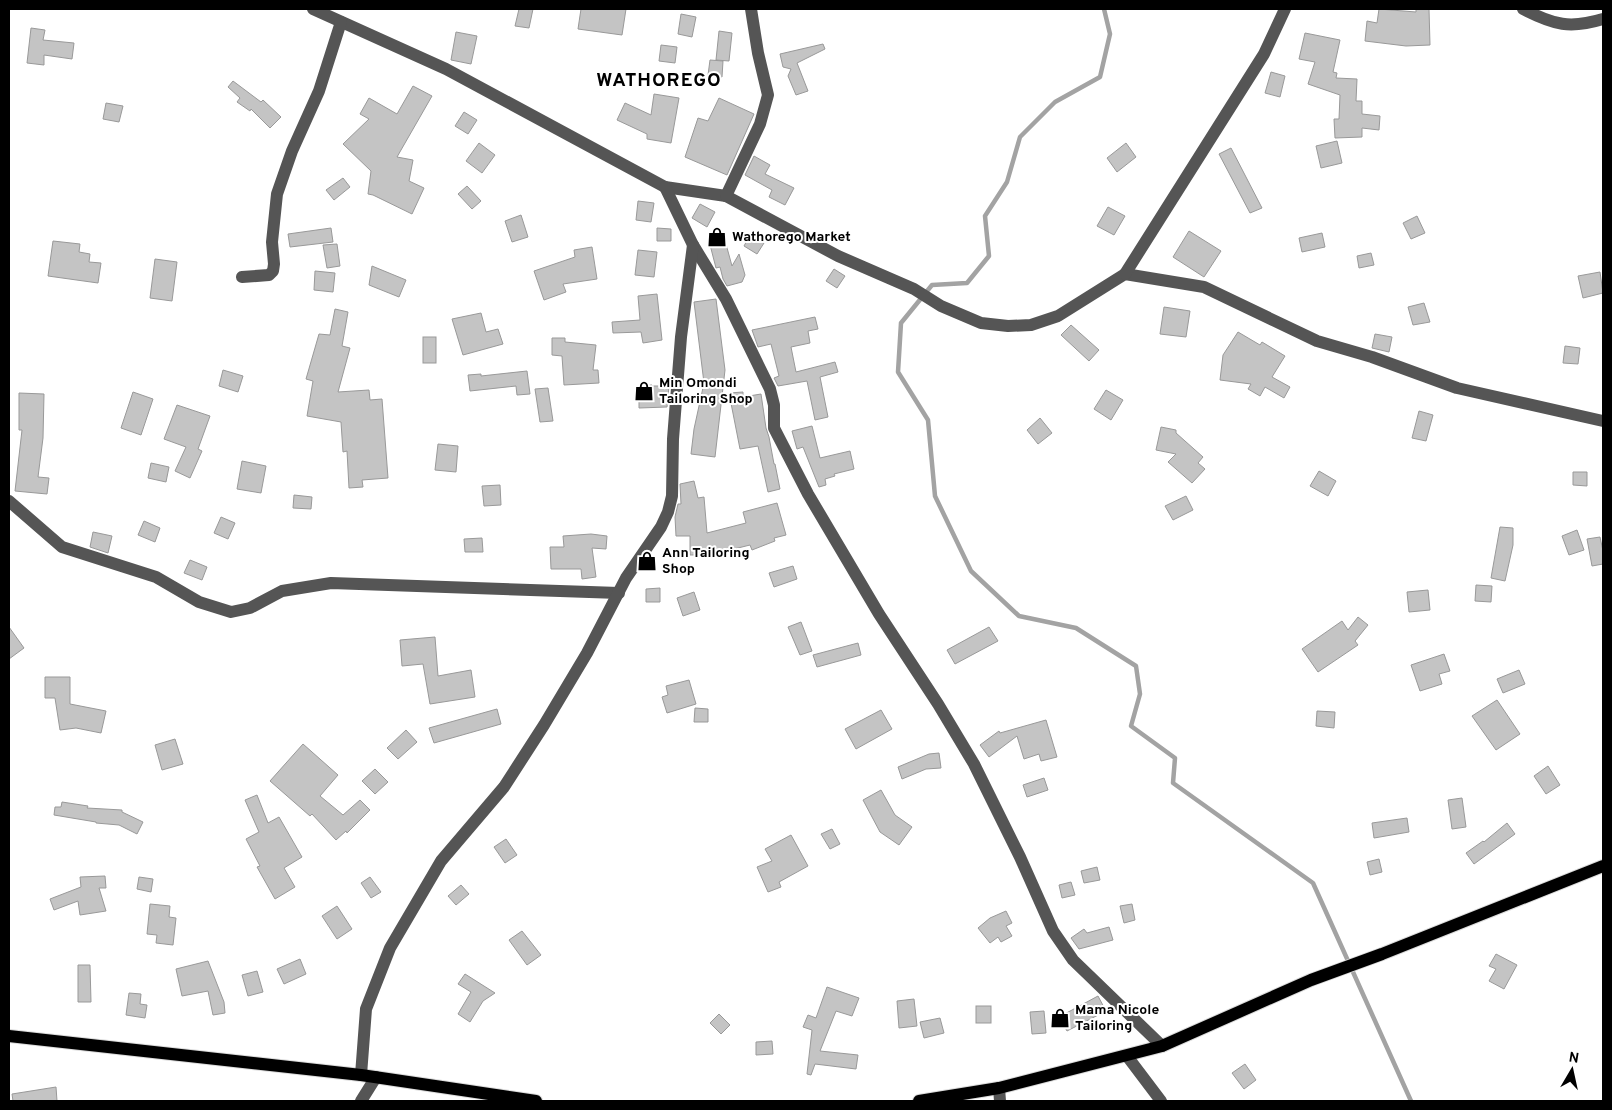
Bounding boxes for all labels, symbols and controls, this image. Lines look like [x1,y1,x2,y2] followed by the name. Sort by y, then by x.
[596,69,722,93] district label: WATHOREGO
[706,226,728,248] shop icon: Wathorego Market
[732,229,851,246] place label: Wathorego Market
[659,375,753,408] place label: Min Omondi Tailoring Shop
[633,380,655,402] shop icon: Min Omondi Tailoring Shop
[662,545,750,578] place label: Ann Tailoring Shop
[636,550,658,572] shop icon: Ann Tailoring Shop
[1075,1002,1159,1035] place label: Mama Nicole Tailoring
[1049,1007,1071,1029] shop icon: Mama Nicole Tailoring
[1547,1045,1597,1095] north arrow
[1567,1049,1580,1068] text: N

